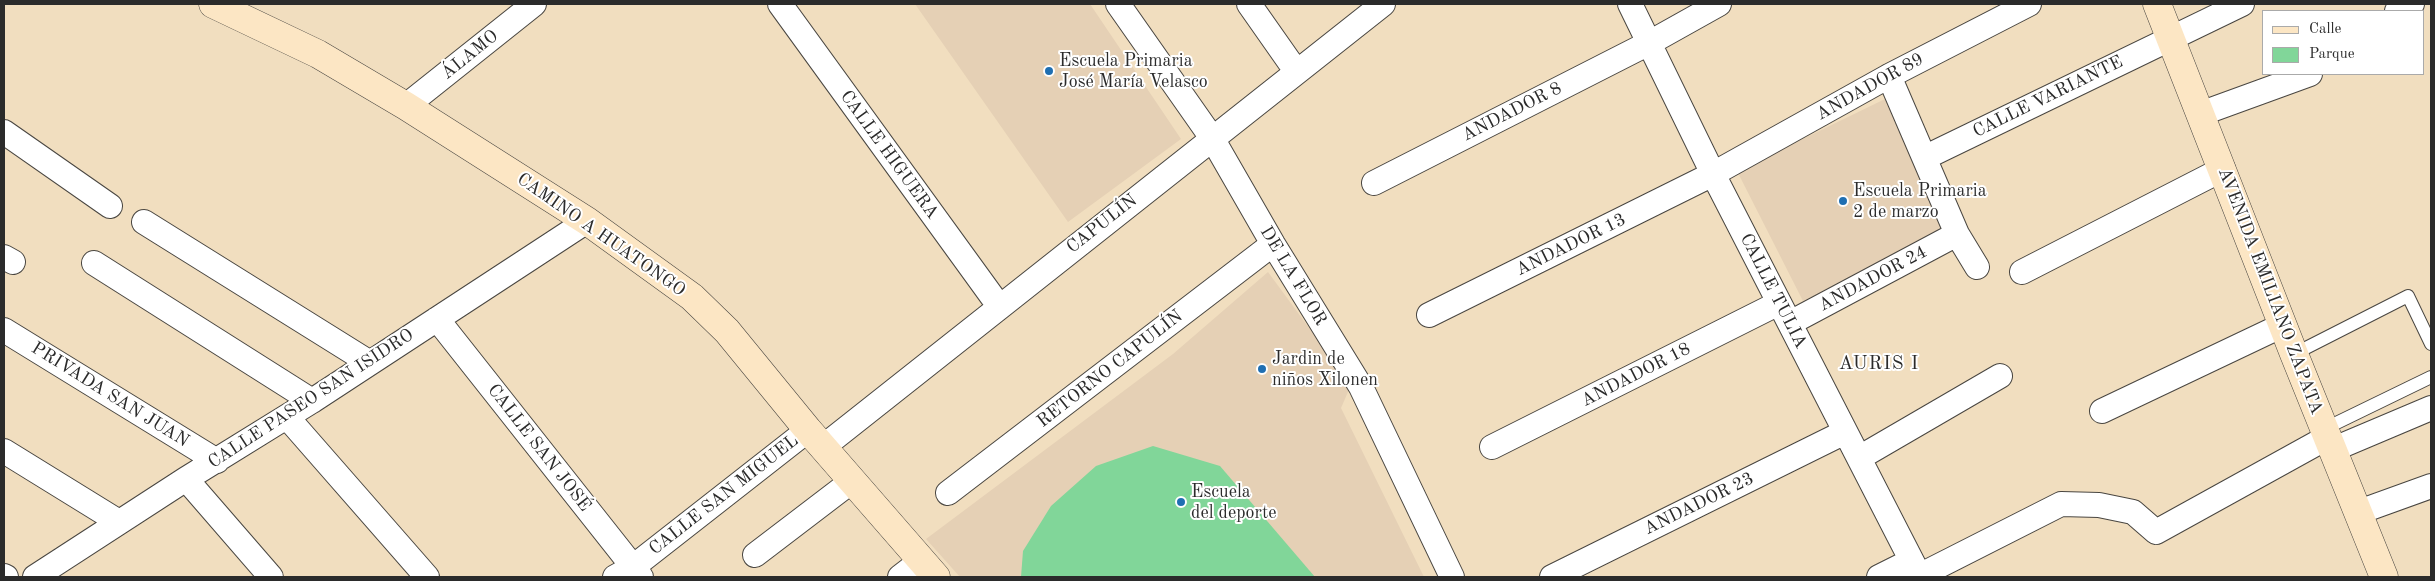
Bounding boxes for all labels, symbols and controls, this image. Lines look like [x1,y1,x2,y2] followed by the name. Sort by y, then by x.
[2262,10,2425,75] legend
[2309,22,2341,37] text: Calle
[437,25,503,85] street label: ÁLAMO
[2309,47,2355,62] text: Parque
[1812,49,1928,125] street label: ANDADOR 89
[1059,50,1208,92] place label: Escuela Primaria José María Velasco
[1969,51,2127,143] street label: CALLE VARIANTE
[1043,65,1055,77] marker: Escuela Primaria José María Velasco
[1458,78,1566,146] street label: ANDADOR 8
[835,86,943,224] street label: CALLE HIGUERA
[2213,165,2327,417] street label: AVENIDA EMILIANO ZAPATA
[513,169,689,301] street label: CAMINO A HUATONGO
[1853,180,1987,222] place label: Escuela Primaria 2 de marzo
[1062,190,1142,258] street label: CAPULÍN
[1837,195,1849,207] marker: Escuela Primaria 2 de marzo
[1512,209,1630,281] street label: ANDADOR 13
[1255,222,1331,330] street label: DE LA FLOR
[1735,230,1811,352] street label: CALLE TULIA
[1815,241,1931,317] street label: ANDADOR 24
[1033,305,1187,433] street label: RETORNO CAPULÍN
[204,324,418,474] street label: CALLE PASEO SAN ISIDRO
[27,338,193,452] street label: PRIVADA SAN JUAN
[1578,338,1694,412] street label: ANDADOR 18
[1272,348,1378,390] place label: Jardin de niños Xilonen
[1838,353,1920,375] district label: AURIS I
[1256,363,1268,375] marker: Jardin de niños Xilonen
[483,380,595,516] street label: CALLE SAN JOSÉ
[645,430,803,560] street label: CALLE SAN MIGUEL
[1640,468,1758,540] street label: ANDADOR 23
[1191,481,1276,524] place label: Escuela del deporte
[1175,496,1187,508] marker: Escuela del deporte

